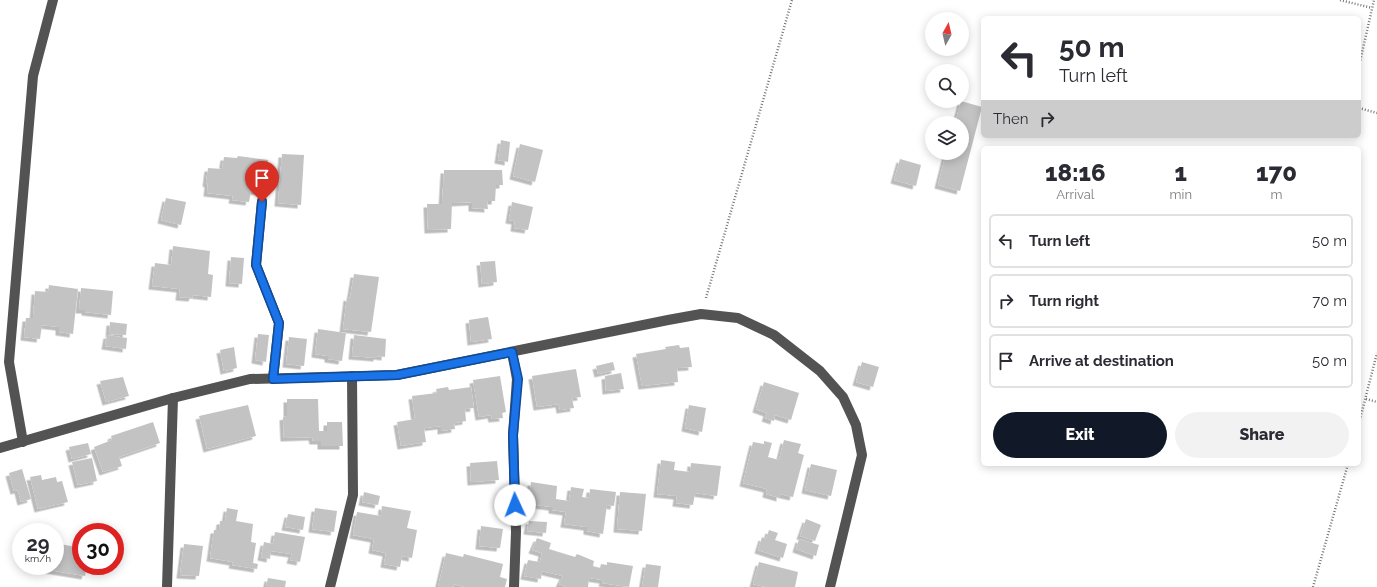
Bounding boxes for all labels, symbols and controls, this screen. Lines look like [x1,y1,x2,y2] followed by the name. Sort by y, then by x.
[925,12,969,56] north arrow
[925,12,969,160] map controls
[1059,31,1125,64] text: 50 m
[993,32,1045,84] icon: left
[925,64,969,108] button: search
[1059,65,1128,86] text: Turn left
[1036,108,1058,130] icon: right
[993,110,1028,128] text: Then
[925,116,969,160] button: layers
[1045,158,1106,187] text: 18:16
[1175,158,1187,187] text: 1
[1256,158,1297,187] text: 170
[245,161,279,202] pin
[251,167,273,189] icon: arrive
[1056,187,1094,202] text: Arrival
[1170,187,1192,202] text: min
[1271,187,1282,202] text: m
[995,230,1017,252] icon: left
[1029,232,1090,250] text: Turn left
[1312,232,1347,250] text: 50 m
[995,290,1017,312] icon: right
[1029,292,1099,310] text: Turn right
[1312,292,1347,310] text: 70 m
[995,350,1017,372] icon: arrive
[1029,352,1174,370] text: Arrive at destination
[1312,352,1347,370] text: 50 m
[993,412,1167,458] button: Exit
[1175,412,1349,458] button: Share
[494,484,536,526] position arrow
[72,523,124,575] speed limit sign: 30
[26,532,50,556] text: 29
[25,553,51,564] text: km/h

